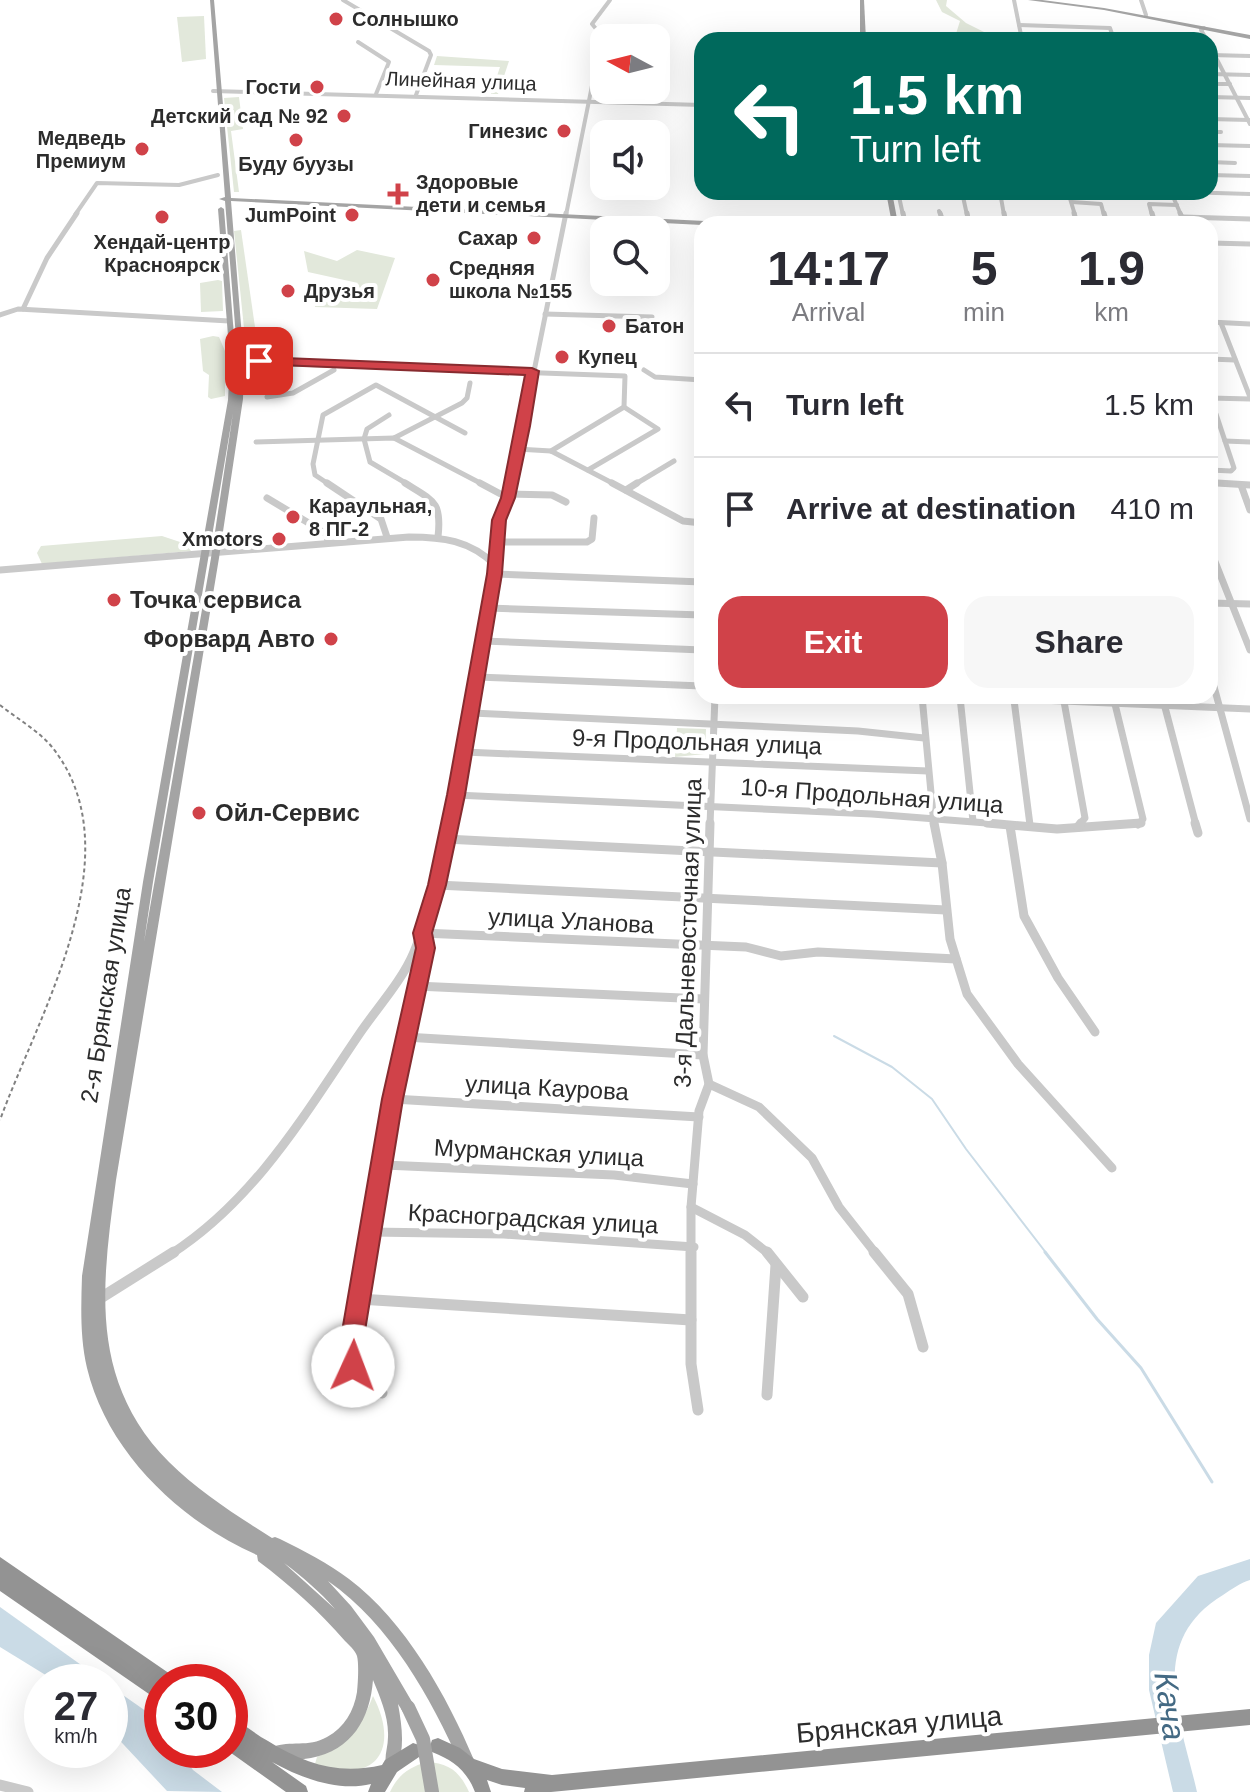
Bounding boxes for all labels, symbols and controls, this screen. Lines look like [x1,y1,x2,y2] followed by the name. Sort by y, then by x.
[352,8,459,30] place label: Солнышко
[327,10,345,28] marker: Солнышко
[590,24,670,104] north arrow
[590,24,670,296] map controls
[850,63,1024,126] text: 1.5 km
[718,64,822,168] icon: left
[385,67,538,95] street label: Линейная улица
[245,76,301,98] place label: Гости
[308,78,326,96] marker: Гости
[151,105,328,127] place label: Детский сад № 92
[335,107,353,125] marker: Детский сад № 92
[468,120,548,142] place label: Гинезис
[590,120,670,200] button: sound
[555,122,573,140] marker: Гинезис
[36,127,126,172] place label: Медведь Премиум
[850,129,981,170] text: Turn left
[287,131,305,149] marker: Буду буузы
[133,140,151,158] marker: Медведь Премиум
[238,153,354,175] place label: Буду буузы
[416,171,546,216] place label: Здоровые дети и семья
[387,183,409,205] marker: Здоровые дети и семья
[245,204,336,226] place label: JumPoint
[343,206,361,224] marker: JumPoint
[153,208,171,226] marker: Хендай-центр Красноярск
[590,216,670,296] button: search
[458,227,518,249] place label: Сахар
[525,229,543,247] marker: Сахар
[94,231,230,276] place label: Хендай-центр Красноярск
[767,242,890,295] text: 14:17
[971,242,997,295] text: 5
[1078,242,1145,295] text: 1.9
[449,257,572,302] place label: Средняя школа №155
[424,271,442,289] marker: Средняя школа №155
[304,280,375,302] place label: Друзья
[279,282,297,300] marker: Друзья
[792,297,865,327] text: Arrival
[963,297,1005,327] text: min
[1094,297,1129,327] text: km
[625,315,684,337] place label: Батон
[600,317,618,335] marker: Батон
[225,327,293,395] pin
[237,339,281,383] icon: arrive
[578,346,638,368] place label: Купец
[553,348,571,366] marker: Купец
[718,383,762,427] icon: left
[786,388,904,421] text: Turn left
[1104,388,1194,421] text: 1.5 km
[718,487,762,531] icon: arrive
[786,492,1076,525] text: Arrive at destination
[1111,492,1194,525] text: 410 m
[309,495,432,540] place label: Караульная, 8 ПГ-2
[284,508,302,526] marker: Караульная, 8 ПГ-2
[182,528,263,550] place label: Xmotors
[270,530,288,548] marker: Xmotors
[130,586,302,613] place label: Точка сервиса
[105,591,123,609] marker: Точка сервиса
[718,596,948,688] button: Exit
[964,596,1194,688] button: Share
[144,625,315,652] place label: Форвард Авто
[322,630,340,648] marker: Форвард Авто
[572,724,823,759] street label: 9-я Продольная улица
[740,773,1005,818] street label: 10-я Продольная улица
[669,777,706,1088] street label: 3-я Дальневосточная улица
[215,799,360,826] place label: Ойл-Сервис
[190,804,208,822] marker: Ойл-Сервис
[75,884,136,1105] street label: 2-я Брянская улица
[487,903,655,938] street label: улица Уланова
[464,1070,630,1105] street label: улица Каурова
[433,1134,645,1172] street label: Мурманская улица
[407,1198,660,1239] street label: Красноградская улица
[311,1324,395,1408] position arrow
[144,1664,248,1768] speed limit sign: 30
[1147,1669,1193,1743] water label: Кача
[54,1684,98,1728] text: 27
[795,1700,1004,1749] street label: Брянская улица
[54,1725,98,1747] text: km/h

